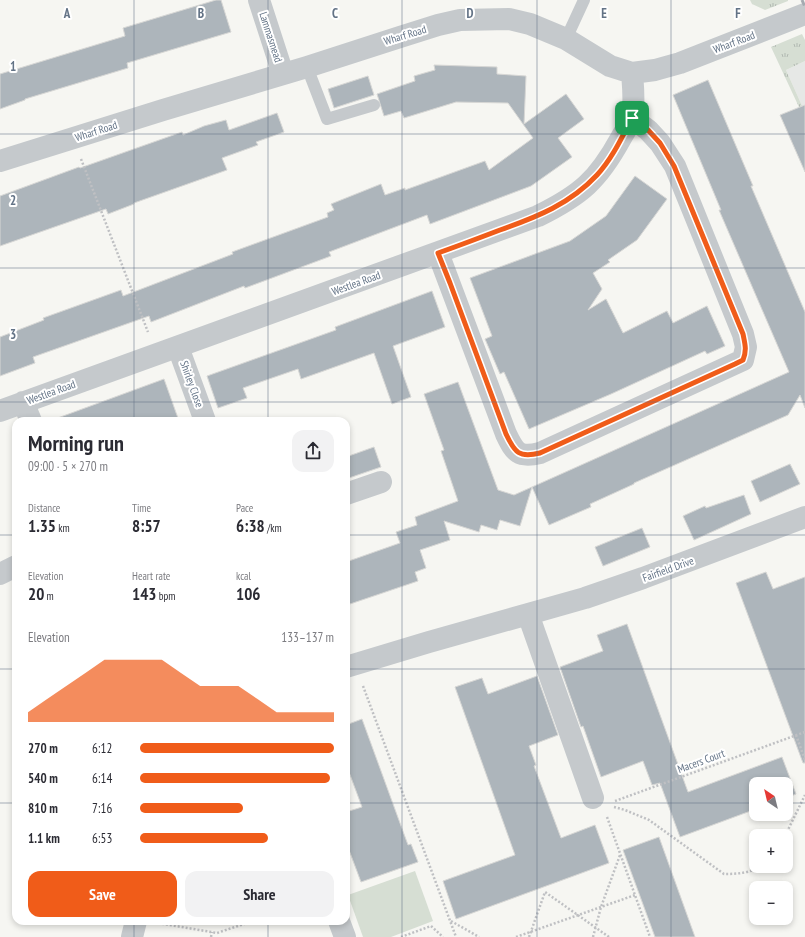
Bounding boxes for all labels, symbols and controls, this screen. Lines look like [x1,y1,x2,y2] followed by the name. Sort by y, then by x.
[63,5,71,22] text: A
[198,5,204,22] text: B
[332,5,338,22] text: C
[467,5,474,22] text: D
[601,5,607,22] text: E
[735,5,741,22] text: F
[256,10,286,64] street label: Lammasmead
[382,22,428,48] street label: Wharf Road
[711,28,757,56] street label: Wharf Road
[10,58,16,75] text: 1
[615,101,649,135] pin
[621,107,643,129] icon: arrive
[73,118,119,144] street label: Wharf Road
[10,192,16,209] text: 2
[330,268,383,298] street label: Westlea Road
[10,326,16,343] text: 3
[177,359,207,410] street label: Shirley Close
[25,377,78,407] street label: Westlea Road
[28,429,124,457] text: Morning run
[292,430,334,472] button: share
[28,458,108,475] text: 09:00 · 5 × 270 m
[28,501,60,515] text: Distance
[132,501,151,515] text: Time
[236,501,253,515] text: Pace
[28,515,56,537] text: 1.35
[132,515,161,537] text: 8:57
[236,515,265,537] text: 6:38
[56,521,70,535] text: km
[265,521,282,535] text: /km
[641,553,696,585] street label: Fairfield Drive
[28,569,63,583] text: Elevation
[132,569,170,583] text: Heart rate
[236,569,251,583] text: kcal
[28,583,44,605] text: 20
[132,583,156,605] text: 143
[236,583,260,605] text: 106
[44,589,54,603] text: m
[156,589,175,603] text: bpm
[28,629,70,646] text: Elevation
[281,629,334,646] text: 133–137 m
[28,740,58,757] text: 270 m
[92,740,112,757] text: 6:12
[675,746,727,776] street label: Macers Court
[28,770,58,787] text: 540 m
[92,770,112,787] text: 6:14
[749,777,793,821] north arrow
[749,777,793,925] map controls
[28,800,58,817] text: 810 m
[92,800,112,817] text: 7:16
[749,829,793,873] button: +
[28,830,60,847] text: 1.1 km
[92,830,112,847] text: 6:53
[28,871,177,917] button: Save
[185,871,334,917] button: Share
[749,881,793,925] button: −

